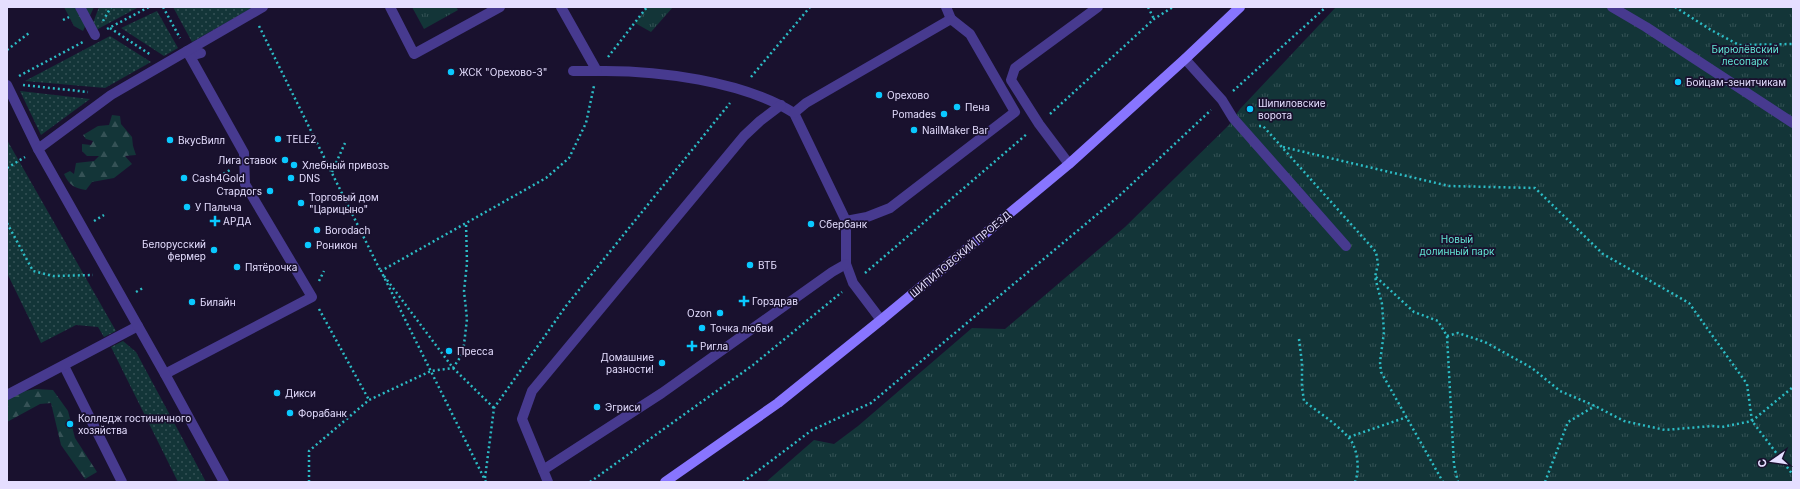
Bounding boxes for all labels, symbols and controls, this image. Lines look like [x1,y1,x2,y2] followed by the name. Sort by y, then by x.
[1711,43,1779,67] park label: Бирюлёвский лесопарк
[459,66,547,78] place label: ЖСК "Орехово-3"
[446,67,456,77] marker: ЖСК "Орехово-3"
[1686,76,1786,88] place label: Бойцам-зенитчикам
[1673,77,1683,87] marker: Бойцам-зенитчикам
[887,89,929,101] place label: Орехово
[874,90,884,100] marker: Орехово
[1258,97,1326,121] place label: Шипиловские ворота
[965,101,990,113] place label: Пена
[952,102,962,112] marker: Пена
[1245,104,1255,114] marker: Шипиловские ворота
[892,108,936,120] place label: Pomades
[939,109,949,119] marker: Pomades
[922,124,988,136] place label: NailMaker Bar
[909,125,919,135] marker: NailMaker Bar
[286,133,316,145] place label: TELE2
[178,134,225,146] place label: ВкусВилл
[273,134,283,144] marker: TELE2
[165,135,175,145] marker: ВкусВилл
[218,154,278,166] place label: Лига ставок
[280,155,290,165] marker: Лига ставок
[302,159,389,171] place label: Хлебный привозъ
[289,160,299,170] marker: Хлебный привозъ
[192,172,245,184] place label: Cash4Gold
[299,172,320,184] place label: DNS
[179,173,189,183] marker: Cash4Gold
[286,173,296,183] marker: DNS
[216,185,262,197] place label: Стардогs
[265,186,275,196] marker: Стардогs
[309,191,379,215] place label: Торговый дом "Царицыно"
[296,198,306,208] marker: Торговый дом "Царицыно"
[195,201,242,213] place label: У Палыча
[182,202,192,212] marker: У Палыча
[907,208,1013,300] street label: ШИПИЛОВСКИЙ ПРОЕЗД
[223,215,251,227] place label: АРДА
[210,216,220,226] marker: АРДА
[819,218,868,230] place label: Сбербанк
[806,219,816,229] marker: Сбербанк
[325,224,371,236] place label: Borodach
[312,225,322,235] marker: Borodach
[1420,233,1495,257] park label: Новый долинный парк
[142,238,206,262] place label: Белорусский фермер
[316,239,357,251] place label: Роникон
[303,240,313,250] marker: Роникон
[209,245,219,255] marker: Белорусский фермер
[758,259,777,271] place label: ВТБ
[745,260,755,270] marker: ВТБ
[245,261,297,273] place label: Пятёрочка
[232,262,242,272] marker: Пятёрочка
[752,295,798,307] place label: Горздрав
[200,296,236,308] place label: Билайн
[739,296,749,306] marker: Горздрав
[187,297,197,307] marker: Билайн
[687,307,712,319] place label: Ozon
[715,308,725,318] marker: Ozon
[710,322,773,334] place label: Точка любви
[697,323,707,333] marker: Точка любви
[700,340,728,352] place label: Ригла
[687,341,697,351] marker: Ригла
[457,345,494,357] place label: Пресса
[444,346,454,356] marker: Пресса
[601,351,654,375] place label: Домашние разности!
[657,358,667,368] marker: Домашние разности!
[285,387,316,399] place label: Дикси
[272,388,282,398] marker: Дикси
[605,401,641,413] place label: Эгриси
[592,402,602,412] marker: Эгриси
[298,407,348,419] place label: Форабанк
[285,408,295,418] marker: Форабанк
[78,412,191,436] place label: Колледж гостиничного хозяйcтва
[65,419,75,429] marker: Колледж гостиничного хозяйcтва
[1752,441,1792,481] north arrow
[1755,458,1770,469] text: С

